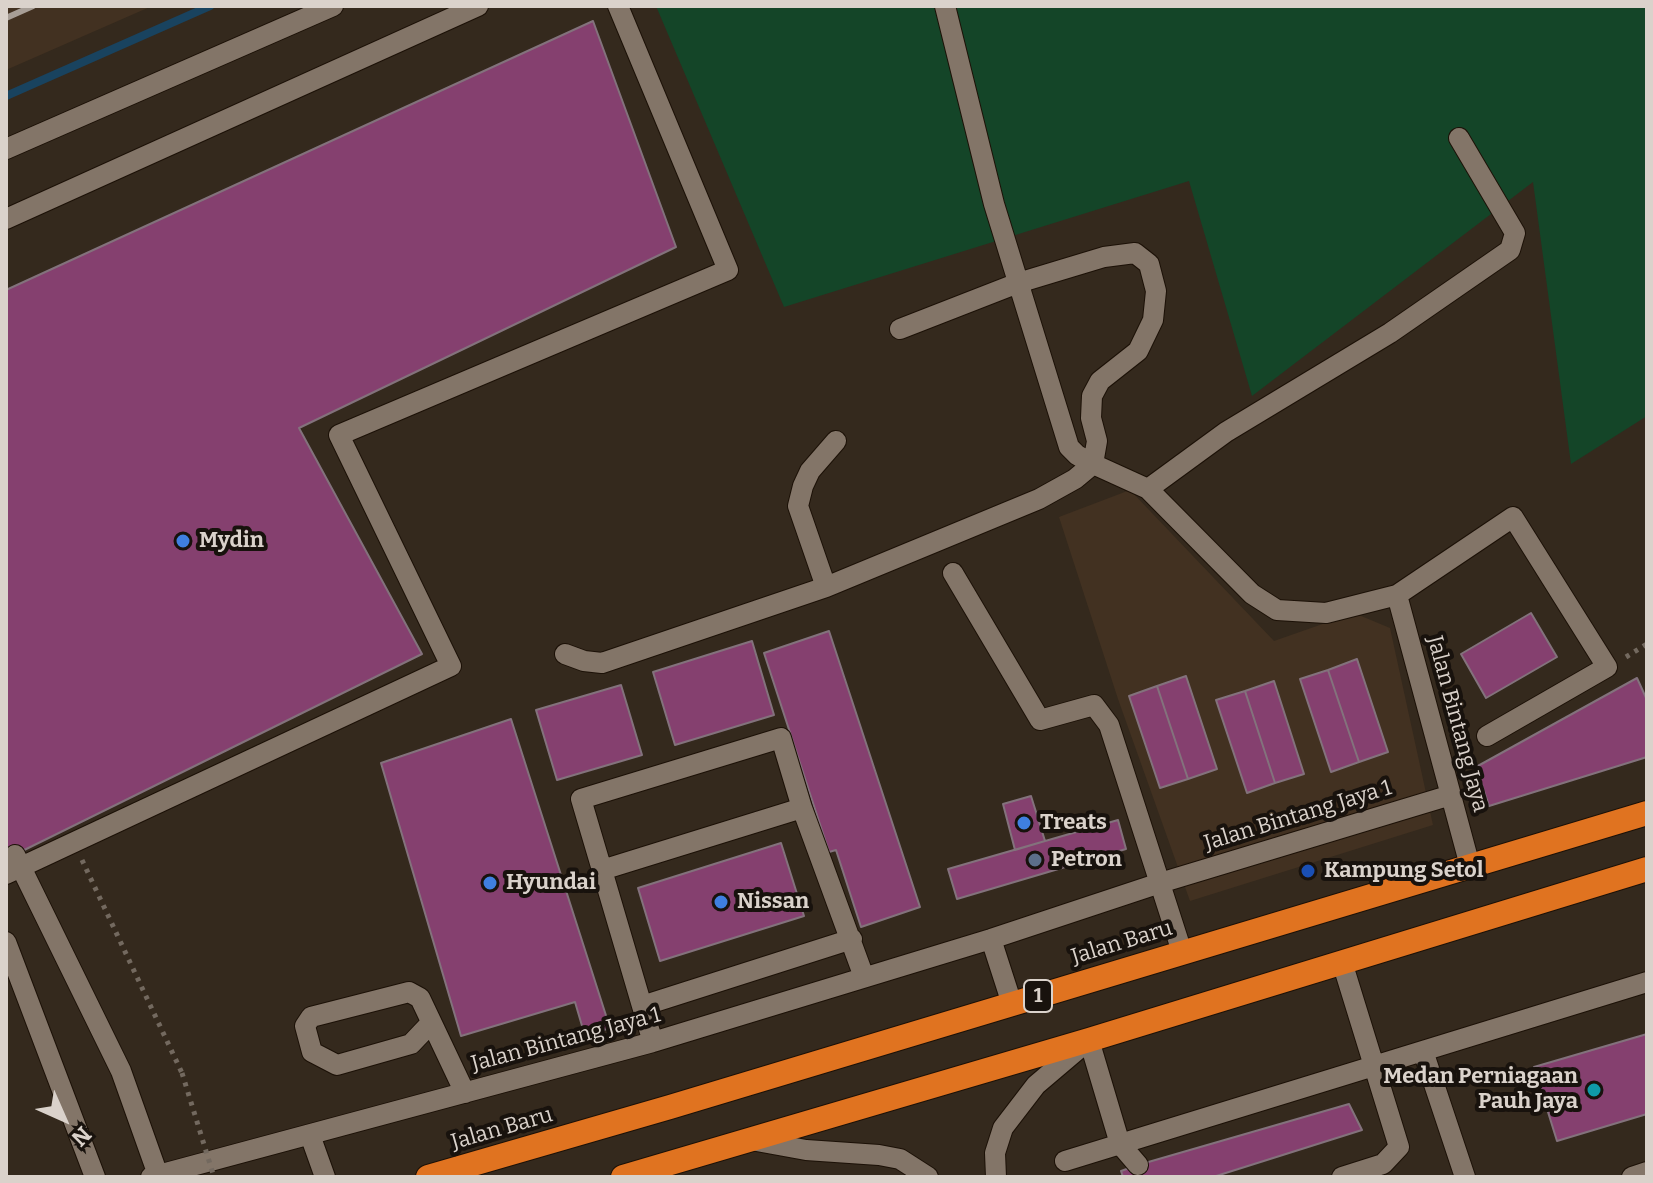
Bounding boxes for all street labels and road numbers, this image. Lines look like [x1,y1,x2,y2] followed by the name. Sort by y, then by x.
[1421,633,1493,815] street label: Jalan Bintang Jaya
[1201,775,1395,857] street label: Jalan Bintang Jaya 1
[1068,915,1176,971] street label: Jalan Baru
[1024,980,1052,1012] road number: 1
[469,1002,663,1078] street label: Jalan Bintang Jaya 1
[448,1102,556,1156] street label: Jalan Baru

